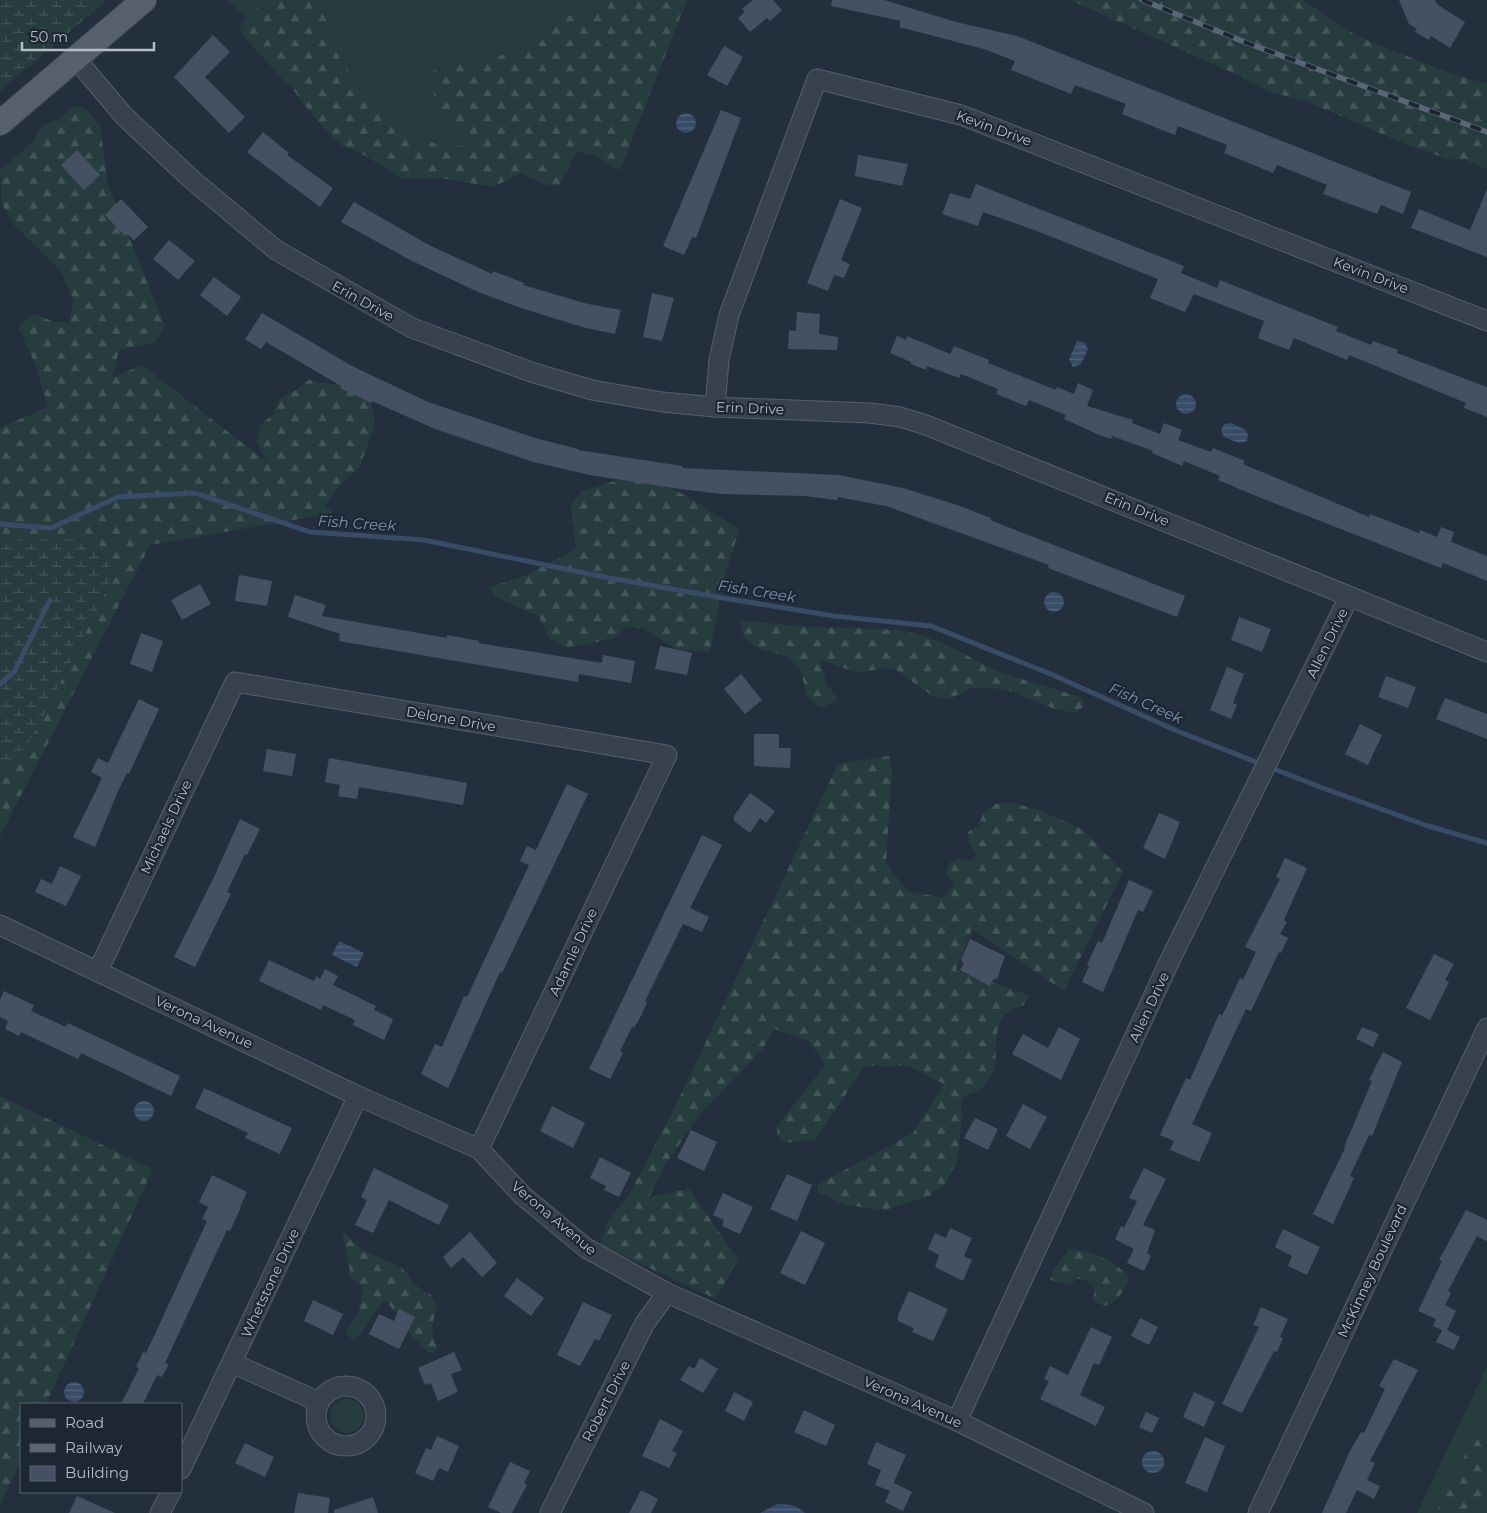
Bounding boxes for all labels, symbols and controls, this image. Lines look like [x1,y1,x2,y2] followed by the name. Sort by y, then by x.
[22,20,155,52] scale bar
[30,27,68,46] text: 50 m
[954,106,1034,150] street label: Kevin Drive
[1331,252,1411,298] street label: Kevin Drive
[329,277,397,325] street label: Erin Drive
[715,398,785,418] street label: Erin Drive
[1102,488,1172,530] street label: Erin Drive
[317,511,398,535] water label: Fish Creek
[717,575,798,607] water label: Fish Creek
[1302,605,1352,681] street label: Allen Drive
[1106,678,1187,728] water label: Fish Creek
[405,702,497,736] street label: Delone Drive
[136,777,196,877] street label: Michaels Drive
[545,905,601,999] street label: Adamle Drive
[1125,969,1173,1045] street label: Allen Drive
[152,991,256,1053] street label: Verona Avenue
[508,1177,600,1259] street label: Verona Avenue
[1333,1202,1411,1340] street label: McKinney Boulevard
[237,1226,303,1340] street label: Whetstone Drive
[578,1357,634,1445] street label: Robert Drive
[861,1372,965,1432] street label: Verona Avenue
[20,1403,182,1493] legend
[65,1413,104,1432] text: Road
[65,1438,123,1457] text: Railway
[65,1463,129,1482] text: Building

